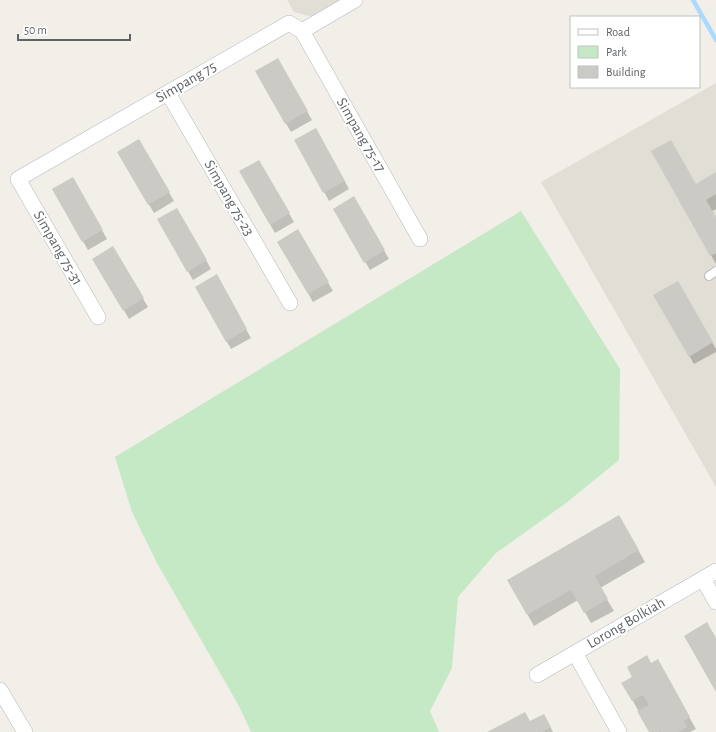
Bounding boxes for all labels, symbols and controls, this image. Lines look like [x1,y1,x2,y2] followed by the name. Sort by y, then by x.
[18,16,130,42] scale bar
[570,16,700,88] legend
[24,24,47,36] text: 50 m
[606,26,630,38] text: Road
[606,46,627,58] text: Park
[153,59,219,105] street label: Simpang 75
[606,66,646,78] text: Building
[334,95,388,175] street label: Simpang 75-17
[201,158,257,238] street label: Simpang 75-23
[31,208,85,288] street label: Simpang 75-31
[585,595,667,651] street label: Lorong Bolkiah

